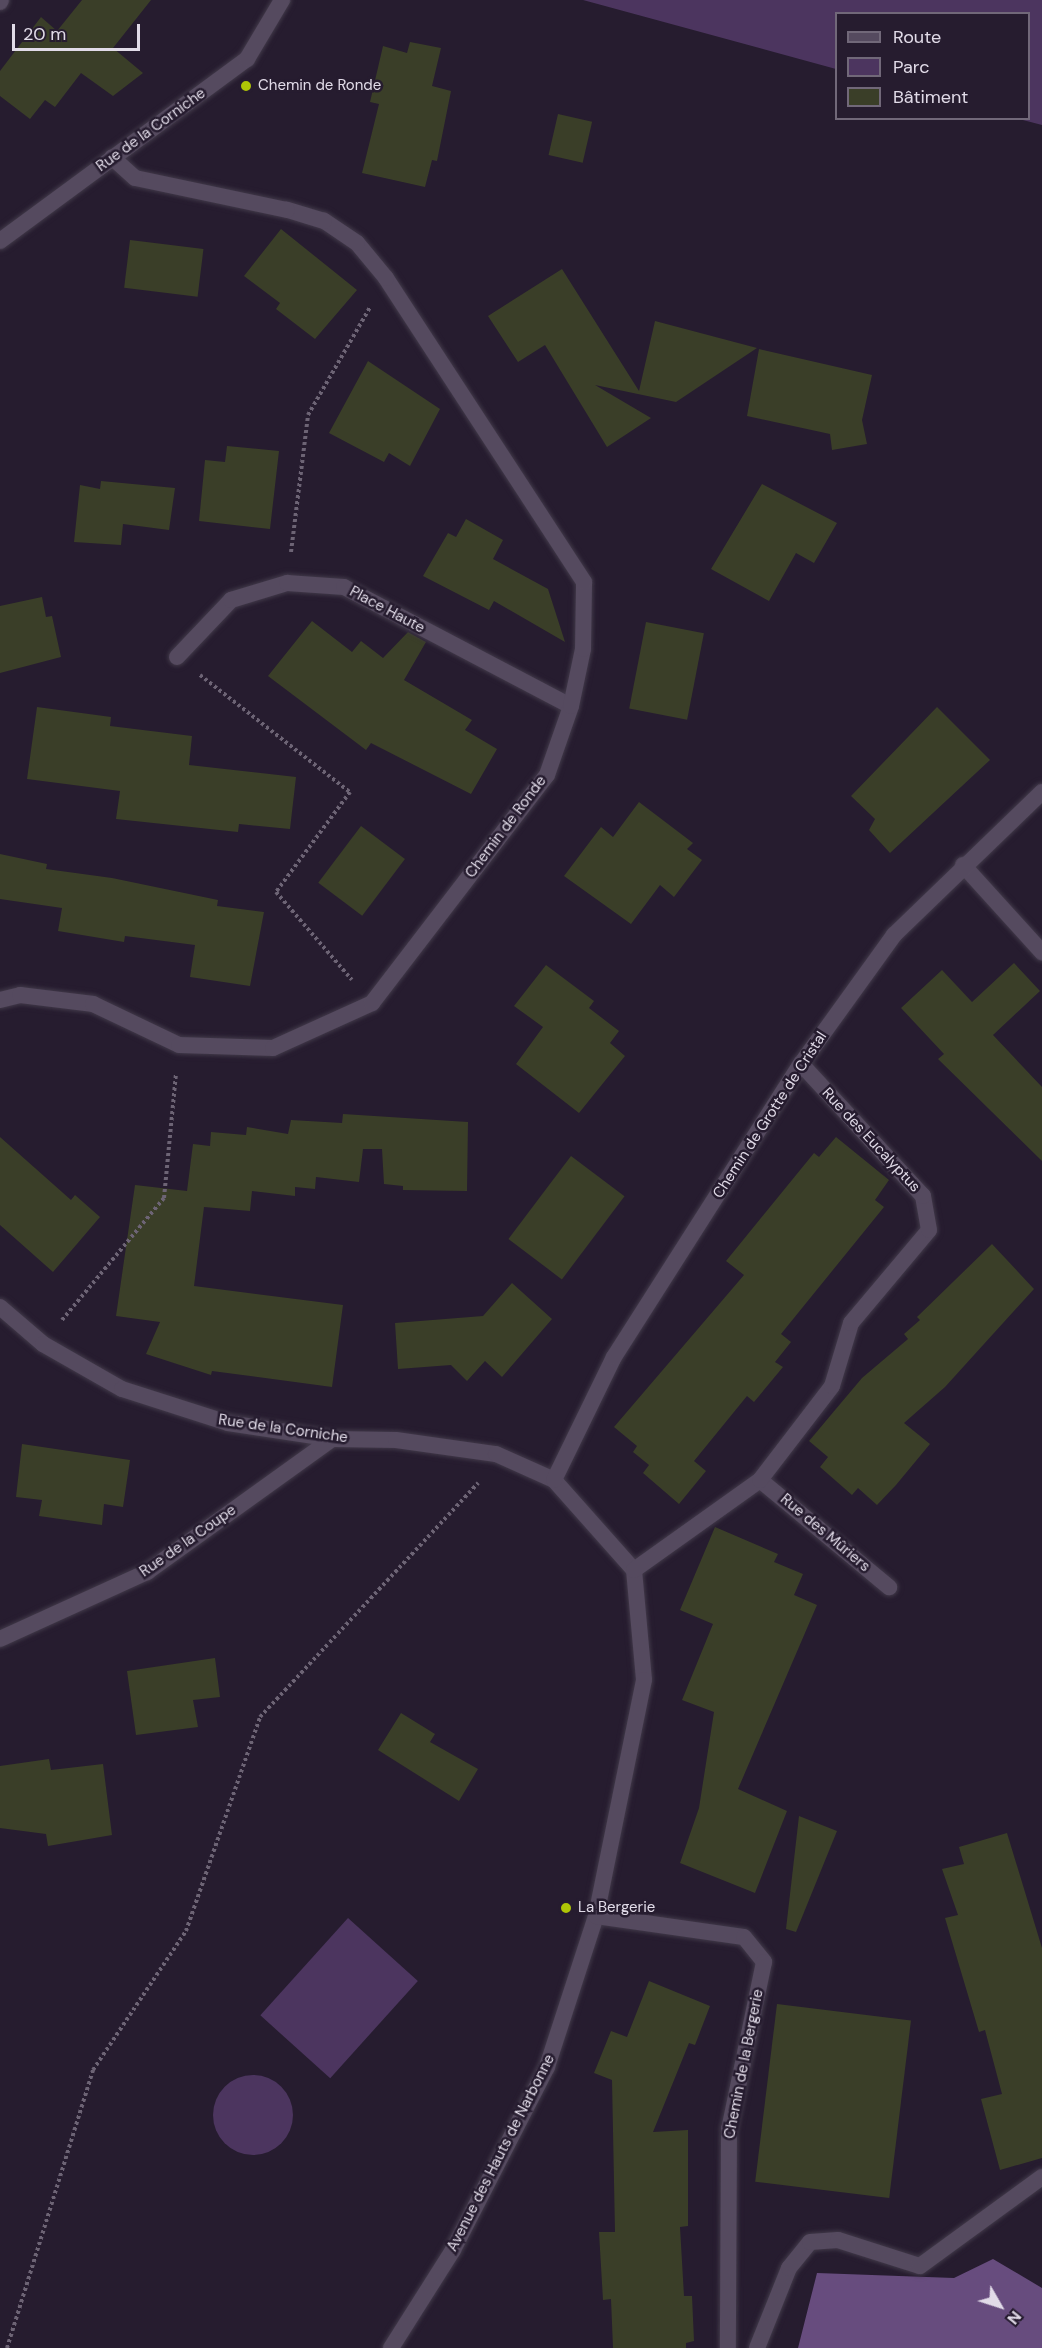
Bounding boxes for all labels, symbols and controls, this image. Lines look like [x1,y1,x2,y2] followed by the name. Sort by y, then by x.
[15,12,142,50] scale bar
[835,12,1030,120] legend
[23,22,66,46] text: 20 m
[893,25,941,49] text: Route
[893,55,929,79] text: Parc
[258,77,381,95] place label: Chemin de Ronde
[239,79,253,93] marker: Chemin de Ronde
[93,84,209,176] street label: Rue de la Corniche
[893,85,968,109] text: Bâtiment
[346,583,428,637] street label: Place Haute
[462,772,550,882] street label: Chemin de Ronde
[709,1028,831,1202] street label: Chemin de Grotte de Cristal
[818,1084,924,1196] street label: Rue des Eucalyptus
[217,1411,349,1447] street label: Rue de la Corniche
[777,1490,873,1576] street label: Rue des Mûriers
[136,1501,240,1581] street label: Rue de la Coupe
[578,1899,655,1917] place label: La Bergerie
[559,1901,573,1915] marker: La Bergerie
[721,1988,767,2140] street label: Chemin de la Bergerie
[443,2051,559,2255] street label: Avenue des Hauts de Narbonne
[970,2276,1030,2336] north arrow
[1003,2306,1026,2329] text: N

